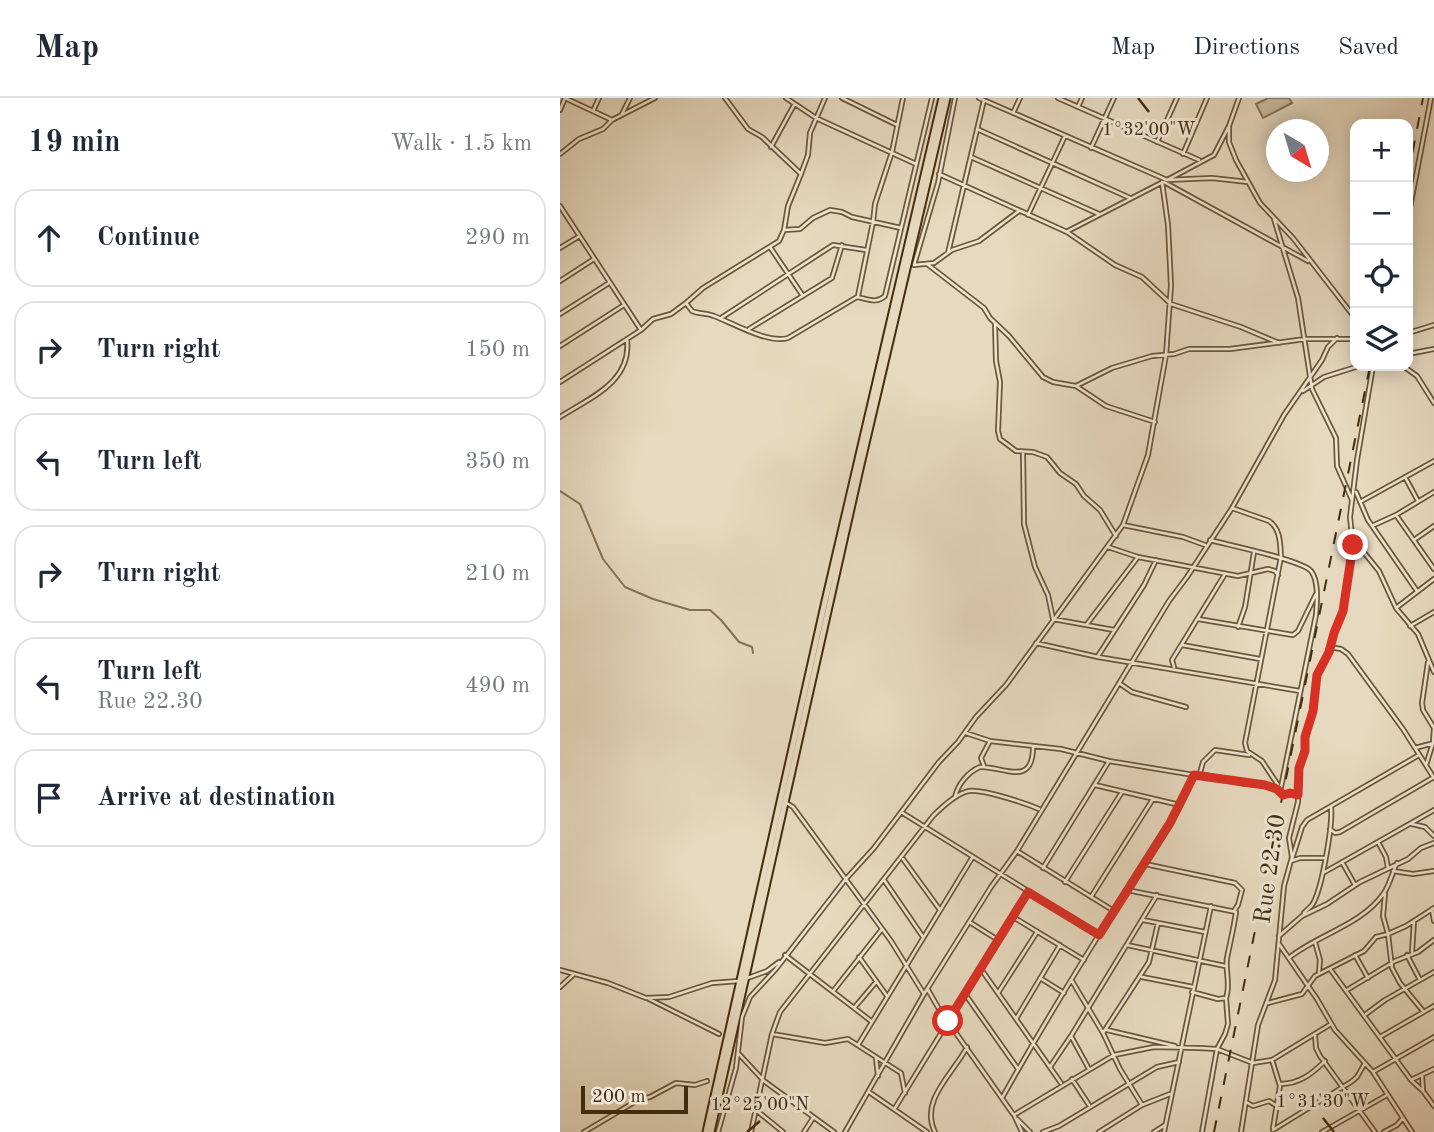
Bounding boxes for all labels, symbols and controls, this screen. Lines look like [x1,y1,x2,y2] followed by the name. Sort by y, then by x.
[35,32,99,65] text: Map
[1111,36,1155,60] text: Map
[1193,36,1300,60] text: Directions
[1338,36,1399,60] text: Saved
[1266,119,1329,182] north arrow
[1350,119,1413,371] map controls
[1350,119,1413,182] button: +
[1102,121,1196,139] text: 1°32'00"W
[28,128,121,158] text: 19 min
[391,132,532,155] text: Walk · 1.5 km
[1350,182,1413,245] button: −
[30,219,68,257] icon: ahead
[97,225,200,251] text: Continue
[465,226,530,249] text: 290 m
[1350,245,1413,308] button: locate
[1350,308,1413,371] button: layers
[30,331,68,369] icon: right
[97,337,220,363] text: Turn right
[465,338,530,361] text: 150 m
[30,443,68,481] icon: left
[97,449,202,475] text: Turn left
[465,450,530,473] text: 350 m
[1337,529,1368,560] route end
[30,555,68,593] icon: right
[97,561,220,587] text: Turn right
[465,562,530,585] text: 210 m
[97,659,202,685] text: Turn left
[30,667,68,705] icon: left
[465,674,530,697] text: 490 m
[97,690,203,713] text: Rue 22.30
[30,779,68,817] icon: arrive
[97,785,336,811] text: Arrive at destination
[1251,813,1291,925] street label: Rue 22.30
[932,1005,963,1036] route start
[581,1083,688,1115] scale bar
[592,1088,645,1107] text: 200 m
[1276,1093,1370,1111] text: 1°31'30"W
[711,1096,809,1114] text: 12°25'00"N

